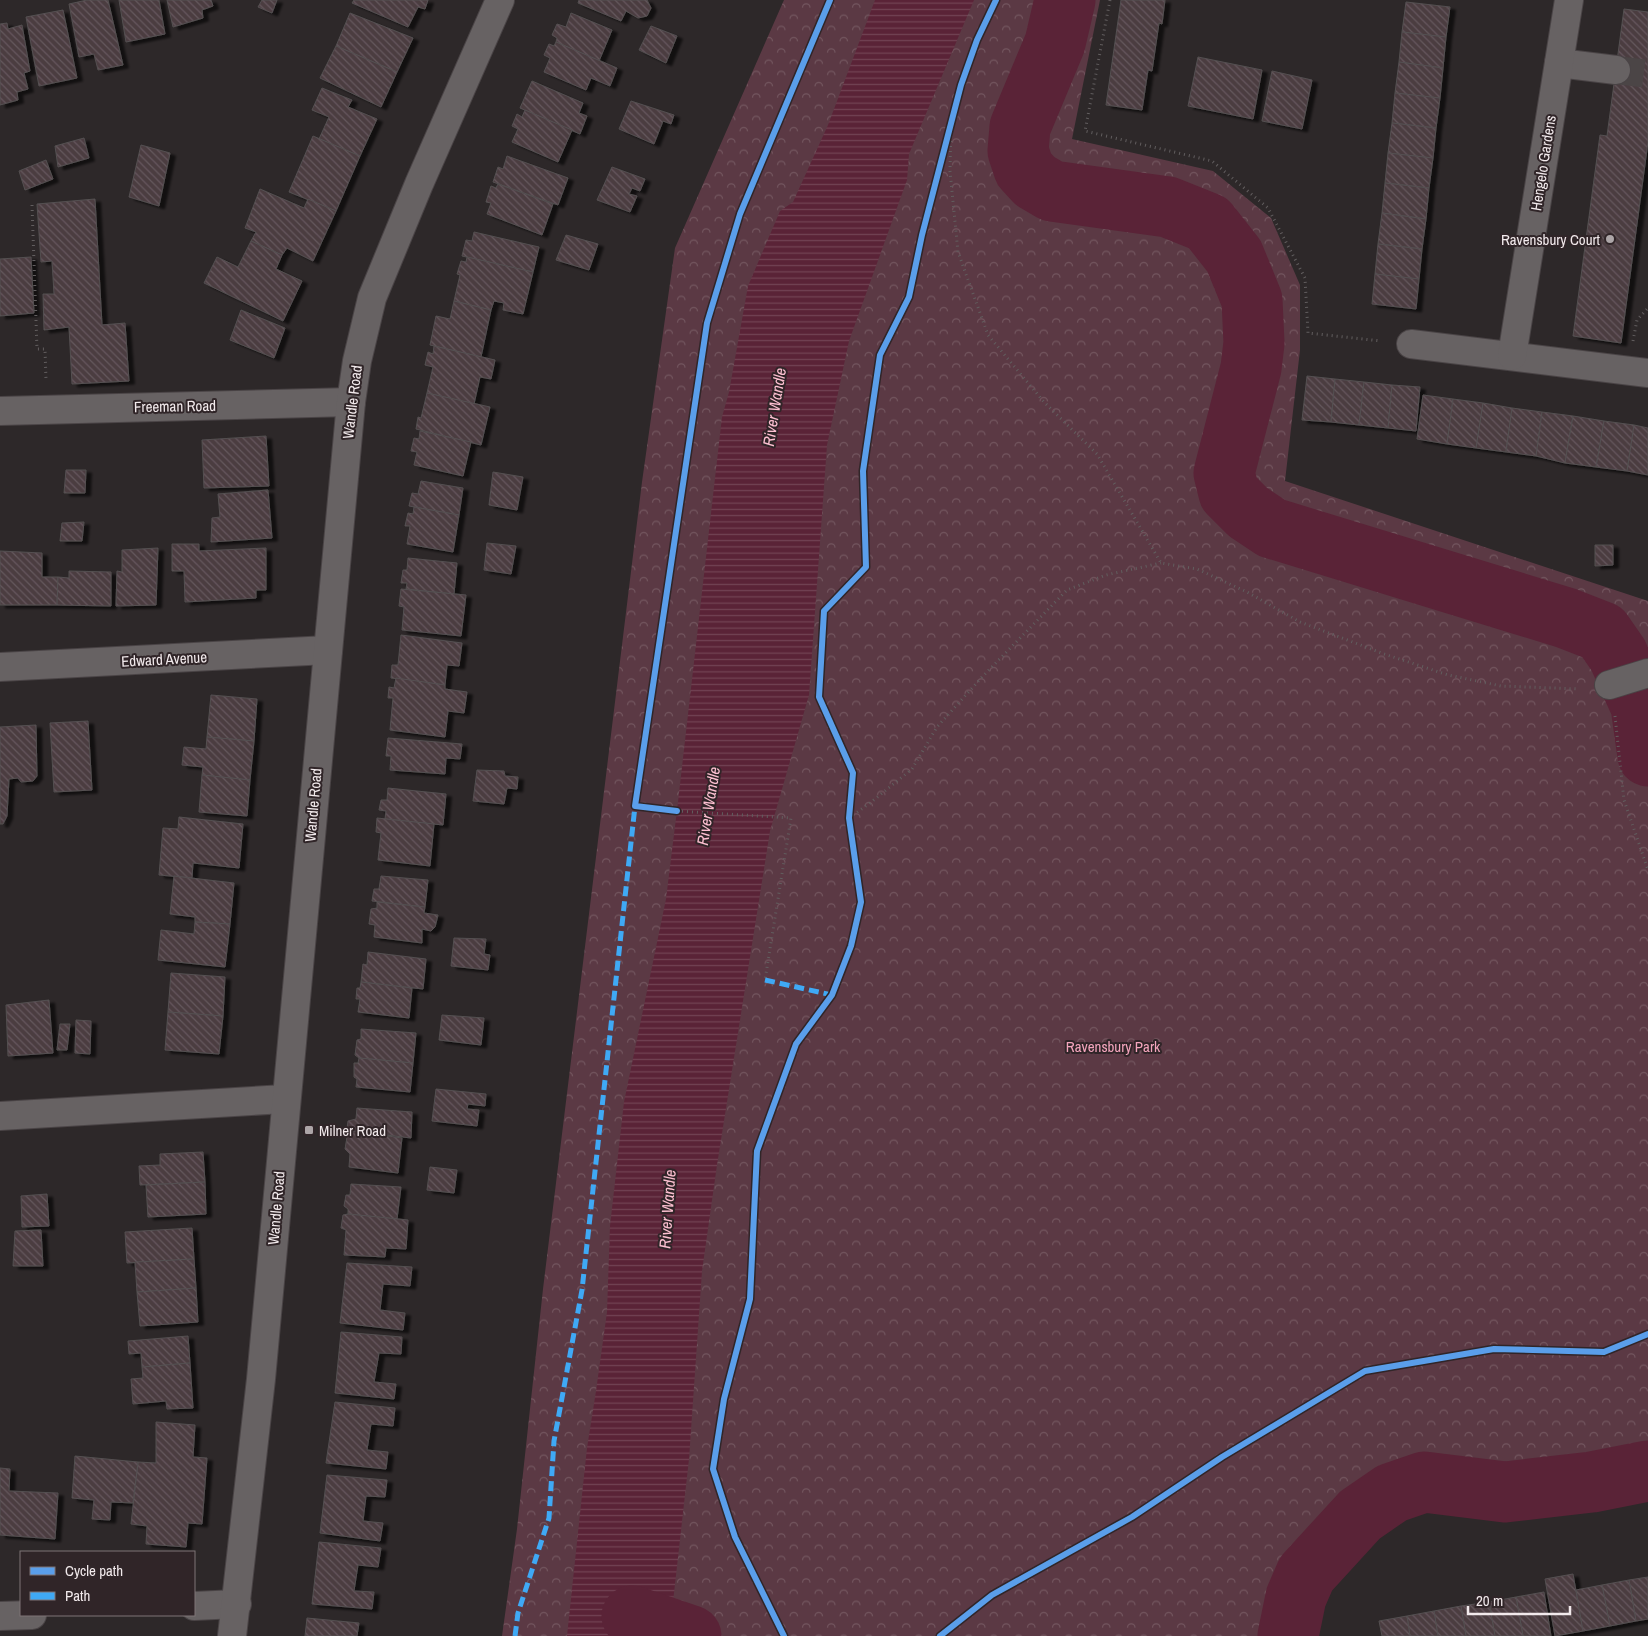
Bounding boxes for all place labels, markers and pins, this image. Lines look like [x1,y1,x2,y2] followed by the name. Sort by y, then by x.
[1501,229,1601,250] place label: Ravensbury Court
[1604,233,1616,245] marker: Ravensbury Court
[319,1120,386,1141] place label: Milner Road
[303,1124,315,1136] marker: Milner Road

